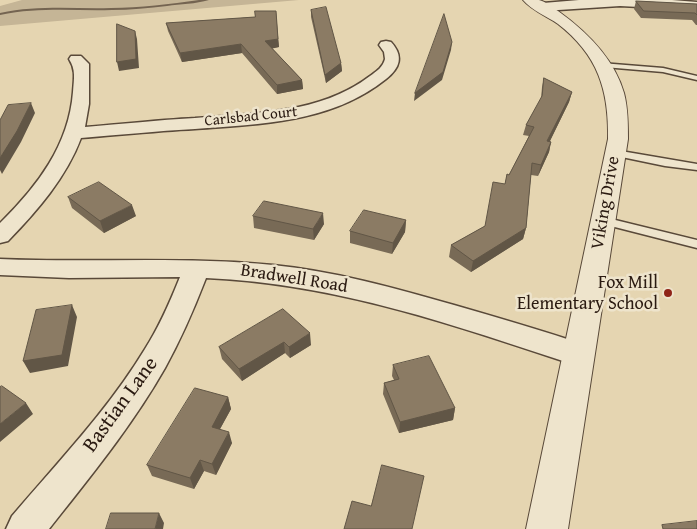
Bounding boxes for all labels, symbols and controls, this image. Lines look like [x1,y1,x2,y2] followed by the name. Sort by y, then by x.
[204,103,298,131] street label: Carlsbad Court
[587,155,625,251] street label: Viking Drive
[239,260,349,298] street label: Bradwell Road
[517,272,658,314] place label: Fox Mill Elementary School
[662,287,674,299] marker: Fox Mill Elementary School
[78,352,164,458] street label: Bastian Lane

